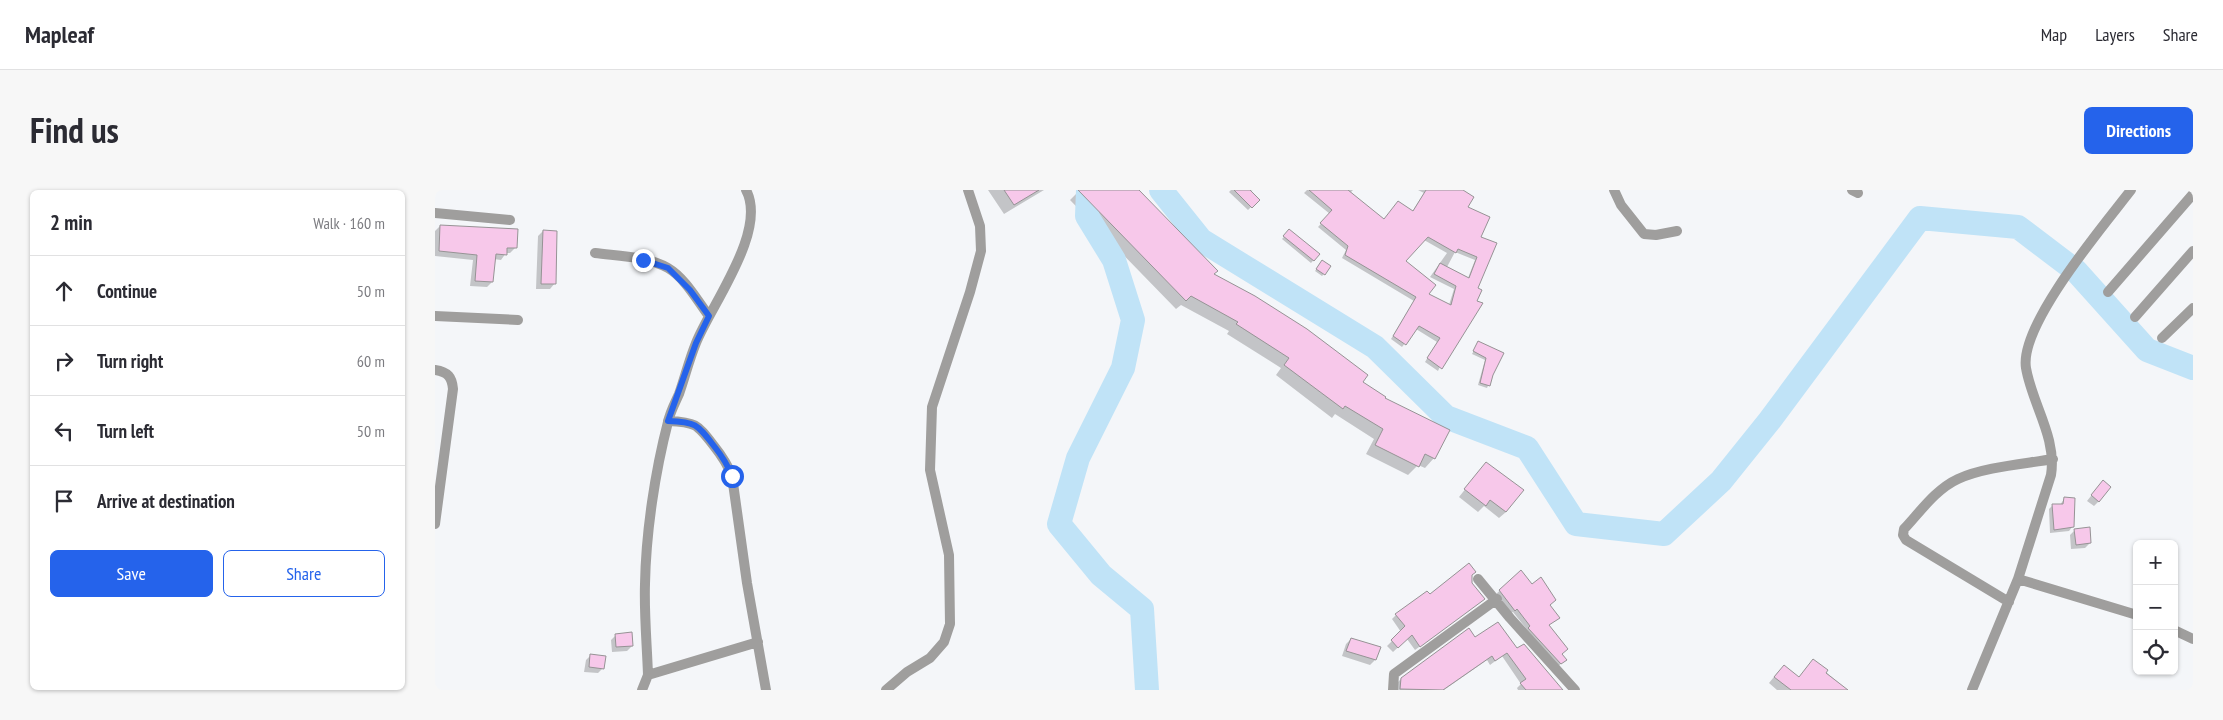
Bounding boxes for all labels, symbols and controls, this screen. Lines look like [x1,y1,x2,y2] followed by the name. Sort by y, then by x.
[25,19,94,50] text: Mapleaf
[2041,23,2067,46] text: Map
[2095,23,2135,46] text: Layers
[2163,23,2198,46] text: Share
[30,107,119,153] text: Find us
[2084,107,2193,154] button: Directions
[50,209,92,236] text: 2 min
[313,213,385,233] text: Walk · 160 m
[632,249,655,272] route end
[50,277,78,305] icon: ahead
[97,279,157,303] text: Continue
[357,281,385,301] text: 50 m
[50,347,78,375] icon: right
[97,349,163,373] text: Turn right
[357,351,385,371] text: 60 m
[50,417,78,445] icon: left
[97,419,154,443] text: Turn left
[357,421,385,441] text: 50 m
[721,465,744,488] route start
[50,487,78,515] icon: arrive
[97,489,235,513] text: Arrive at destination
[2133,540,2178,675] map controls
[2133,540,2178,585] button: +
[50,550,213,597] button: Save
[223,550,385,597] button: Share
[2133,585,2178,630] button: −
[2133,630,2178,675] button: locate

